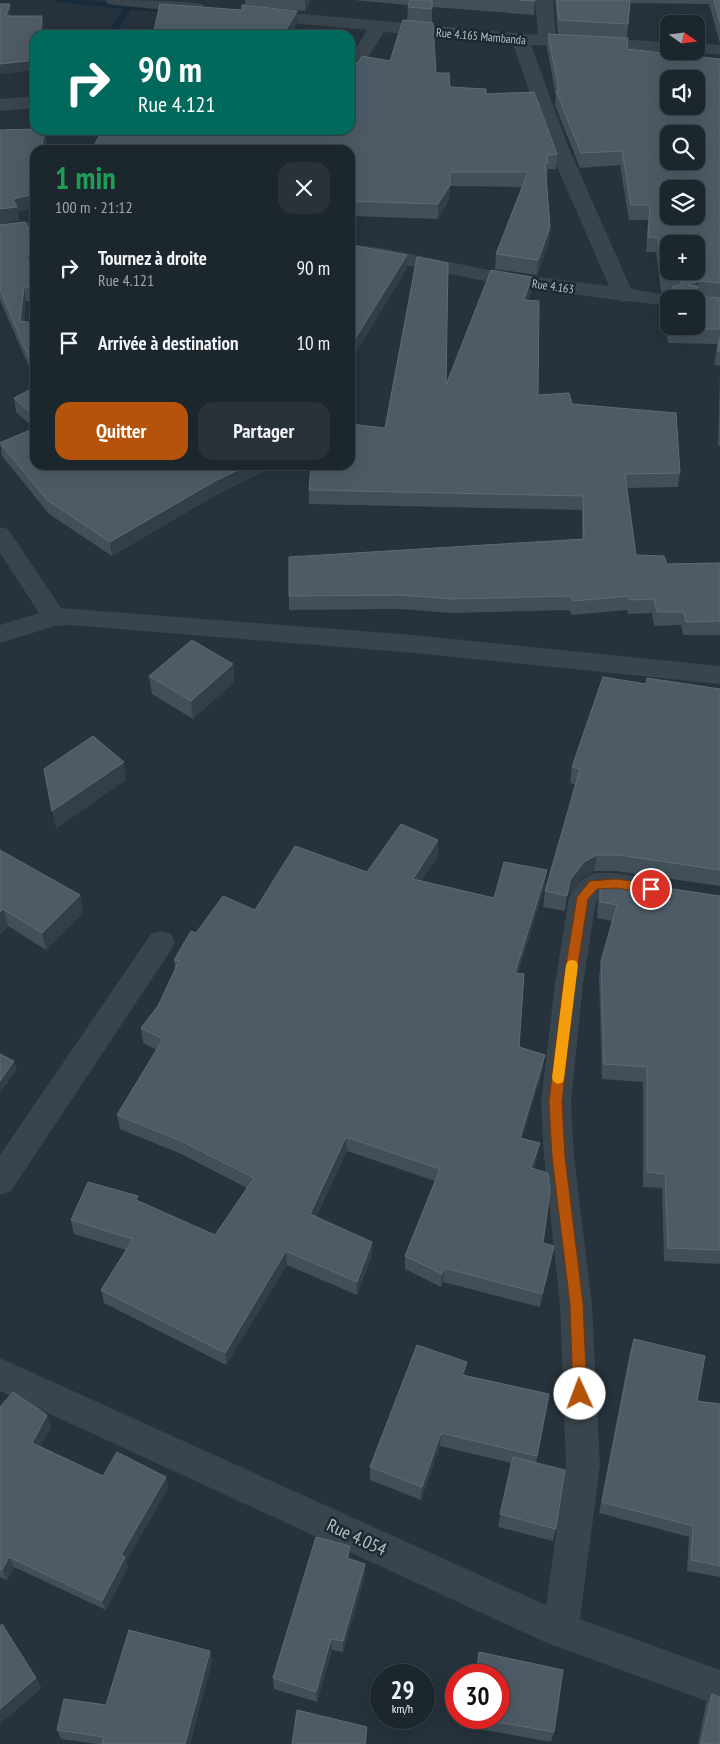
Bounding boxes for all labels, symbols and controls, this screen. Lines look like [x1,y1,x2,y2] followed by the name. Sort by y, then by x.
[660,15,705,60] north arrow
[660,15,705,335] map controls
[435,25,527,47] street label: Rue 4.165 Mambanda
[138,46,202,92] text: 90 m
[55,50,120,115] icon: right
[660,70,705,115] button: sound
[138,90,215,118] text: Rue 4.121
[660,125,705,170] button: search
[55,158,116,197] text: 1 min
[278,162,330,214] button: close
[660,180,705,225] button: layers
[55,197,133,217] text: 100 m · 21:12
[660,235,705,280] button: +
[98,246,207,270] text: Tournez à droite
[55,254,83,282] icon: right
[297,256,330,280] text: 90 m
[98,270,154,290] text: Rue 4.121
[531,276,575,296] street label: Rue 4.163
[660,290,705,335] button: −
[55,329,83,357] icon: arrive
[98,331,239,355] text: Arrivée à destination
[297,331,330,355] text: 10 m
[55,402,188,460] button: Quitter
[198,402,330,460] button: Partager
[630,868,672,910] pin
[637,875,665,903] icon: arrive
[553,1367,605,1419] position arrow
[323,1513,391,1561] street label: Rue 4.054
[445,1664,510,1729] speed limit sign: 30
[391,1674,414,1706] text: 29
[392,1701,413,1716] text: km/h

